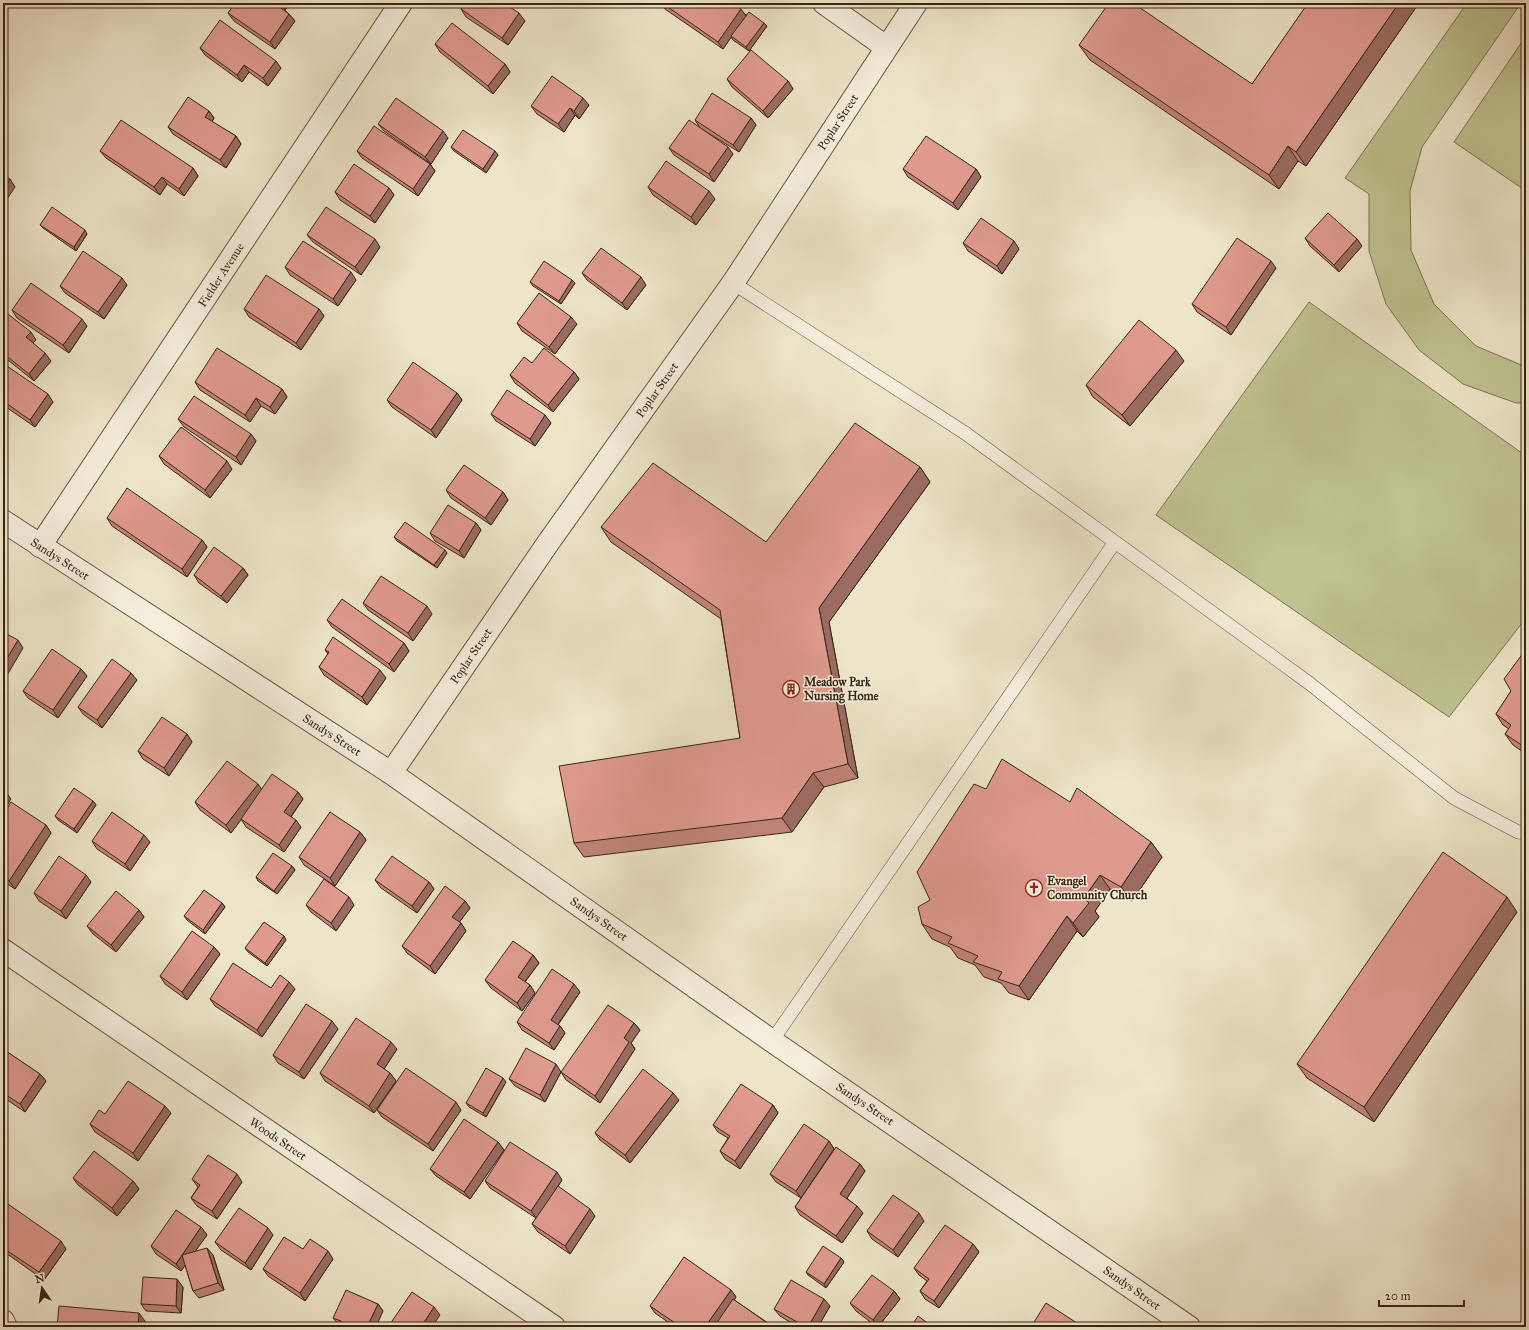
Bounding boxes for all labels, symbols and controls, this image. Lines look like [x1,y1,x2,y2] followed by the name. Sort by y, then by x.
[815,91,862,153] street label: Poplar Street
[195,240,247,310] street label: Fielder Avenue
[633,359,681,420] street label: Poplar Street
[28,535,92,583] street label: Sandys Street
[447,625,495,686] street label: Poplar Street
[804,675,879,704] place label: Meadow Park Nursing Home
[781,679,801,699] building icon: Meadow Park Nursing Home
[300,711,364,759] street label: Sandys Street
[1047,874,1148,903] place label: Evangel Community Church
[1024,878,1044,898] church icon: Evangel Community Church
[568,894,631,944] street label: Sandys Street
[833,1080,897,1129] street label: Sandys Street
[247,1115,310,1164] street label: Woods Street
[1101,1263,1164,1313] street label: Sandys Street
[22,1268,62,1308] north arrow
[34,1271,47,1286] text: N
[1379,1282,1464,1308] scale bar
[1385,1289,1411,1303] text: 20 m

